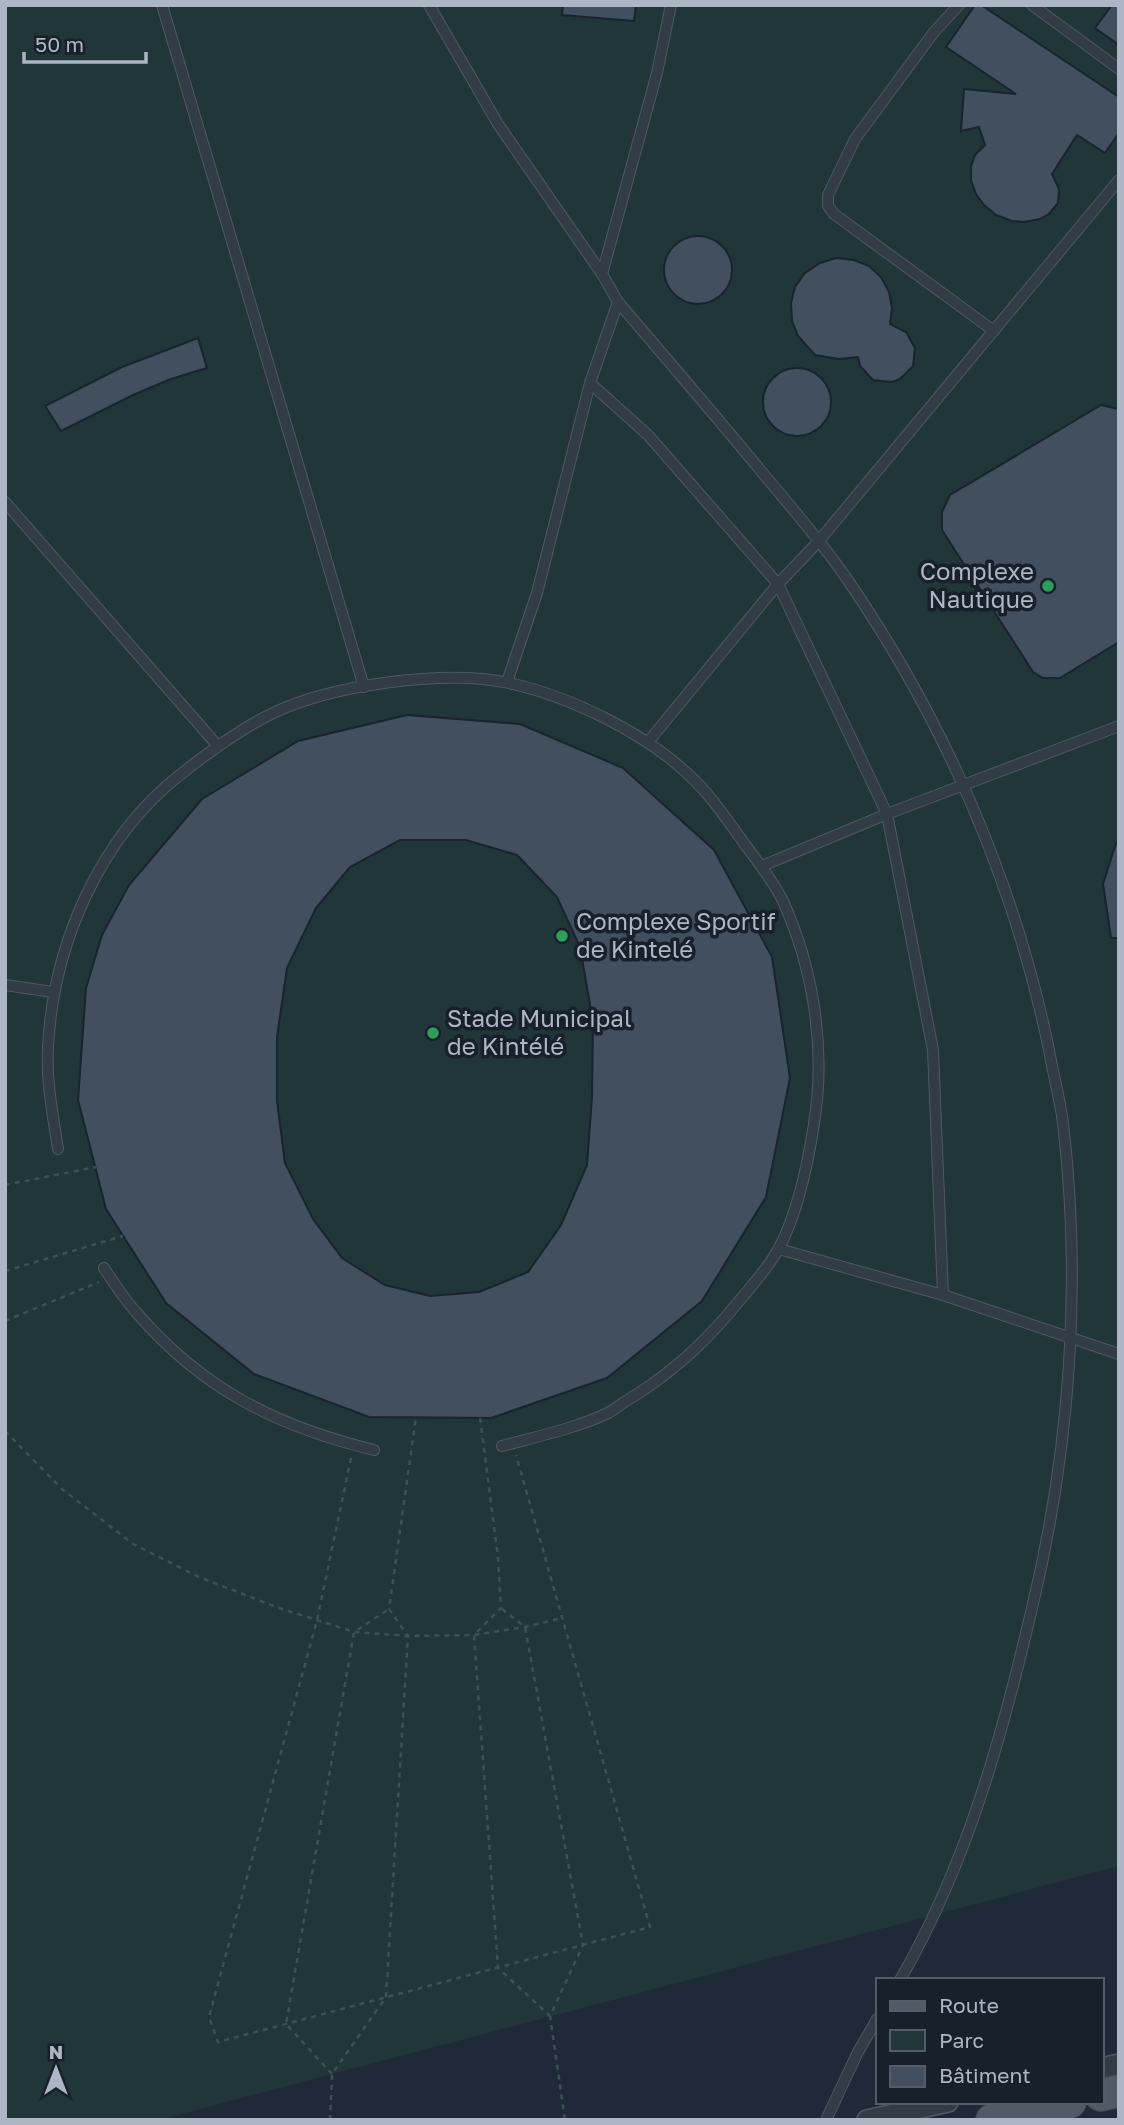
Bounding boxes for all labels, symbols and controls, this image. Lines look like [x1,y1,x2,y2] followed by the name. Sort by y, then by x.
[24,21,147,65] scale bar
[35,31,84,57] text: 50 m
[920,556,1034,613] place label: Complexe Nautique
[1040,578,1056,594] marker: Complexe Nautique
[576,906,776,963] place label: Complexe Sportif de Kintelé
[554,928,570,944] marker: Complexe Sportif de Kintelé
[447,1003,632,1060] place label: Stade Municipal de Kintélé
[425,1025,441,1041] marker: Stade Municipal de Kintélé
[876,1978,1103,2104] legend
[939,1992,999,2018] text: Route
[939,2027,984,2053] text: Parc
[21,2034,91,2104] north arrow
[49,2040,63,2063] text: N
[939,2062,1031,2088] text: Bâtiment

